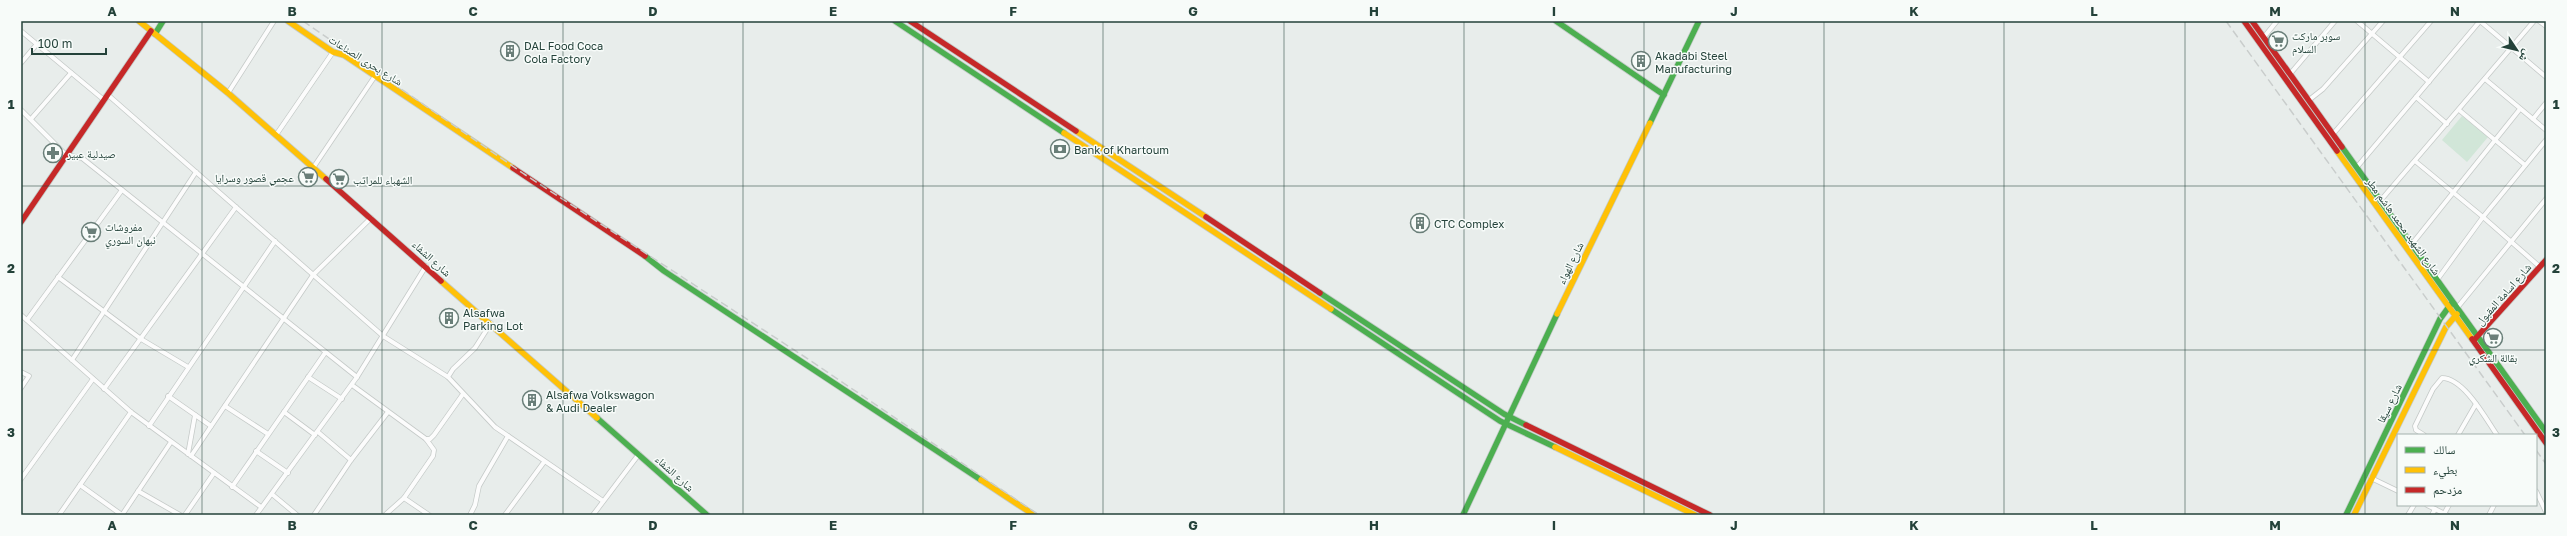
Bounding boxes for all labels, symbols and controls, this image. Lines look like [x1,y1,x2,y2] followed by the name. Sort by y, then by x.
[107,3,117,19] text: A
[287,3,297,19] text: B
[468,3,478,19] text: C
[648,3,658,19] text: D
[829,3,837,19] text: E
[1009,3,1017,19] text: F
[1188,3,1198,19] text: G
[1369,3,1379,19] text: H
[1552,3,1556,19] text: I
[1730,3,1738,19] text: J
[1909,3,1919,19] text: K
[2090,3,2098,19] text: L
[2269,3,2281,19] text: M
[2450,3,2460,19] text: N
[2292,29,2340,56] place label: سوبر ماركت السلام
[32,30,106,56] scale bar
[2267,30,2289,52] supermarket icon: سوبر ماركت السلام
[2497,30,2537,70] north arrow
[326,32,405,89] street label: شارع بحرى الصناعات
[38,36,72,51] text: 100 m
[524,39,603,65] place label: DAL Food Coca Cola Factory
[499,40,521,62] building icon: DAL Food Coca Cola Factory
[2515,46,2534,65] text: ش
[1655,49,1732,75] place label: Akadabi Steel Manufacturing
[1630,50,1652,72] building icon: Akadabi Steel Manufacturing
[8,96,15,112] text: 1
[2553,96,2560,112] text: 1
[1049,138,1071,160] bank icon: Bank of Khartoum
[42,142,64,164] pharmacy icon: صيدلية عبير
[1074,143,1169,156] place label: Bank of Khartoum
[66,147,116,160] place label: صيدلية عبير
[297,166,319,188] supermarket icon: عجمي قصور وسرايا
[328,168,350,190] supermarket icon: الشهباء للمراتب
[215,171,294,186] place label: عجمي قصور وسرايا
[353,173,412,186] place label: الشهباء للمراتب
[2362,174,2444,278] street label: شارع الشهيد محمد هاشم مطر
[1409,212,1431,234] building icon: CTC Complex
[1434,217,1504,230] place label: CTC Complex
[105,220,156,248] place label: مفروشات نبهان السوري
[80,221,102,243] supermarket icon: مفروشات نبهان السوري
[409,237,454,280] street label: شارع الشفاء
[1554,240,1587,287] street label: شارع الهواء
[7,260,15,276] text: 2
[2473,260,2534,328] street label: شارع اسامة المقبول
[2552,260,2560,276] text: 2
[463,306,523,332] place label: Alsafwa Parking Lot
[438,307,460,329] building icon: Alsafwa Parking Lot
[2482,327,2504,349] supermarket icon: بقالة الشكري
[2469,351,2517,366] place label: بقالة الشكري
[2374,381,2405,425] street label: شارع سيقا
[546,388,655,414] place label: Alsafwa Volkswagon & Audi Dealer
[521,389,543,411] building icon: Alsafwa Volkswagon & Audi Dealer
[7,424,15,440] text: 3
[2552,424,2560,440] text: 3
[2397,434,2537,506] legend
[2433,442,2455,457] text: سالك
[652,452,697,495] street label: شارع الشفاء
[2433,462,2457,480] text: بطيء
[2433,482,2462,498] text: مزدحم
[107,517,117,533] text: A
[287,517,297,533] text: B
[468,517,478,533] text: C
[648,517,658,533] text: D
[829,517,837,533] text: E
[1009,517,1017,533] text: F
[1188,517,1198,533] text: G
[1369,517,1379,533] text: H
[1552,517,1556,533] text: I
[1730,517,1738,533] text: J
[1909,517,1919,533] text: K
[2090,517,2098,533] text: L
[2269,517,2281,533] text: M
[2450,517,2460,533] text: N

